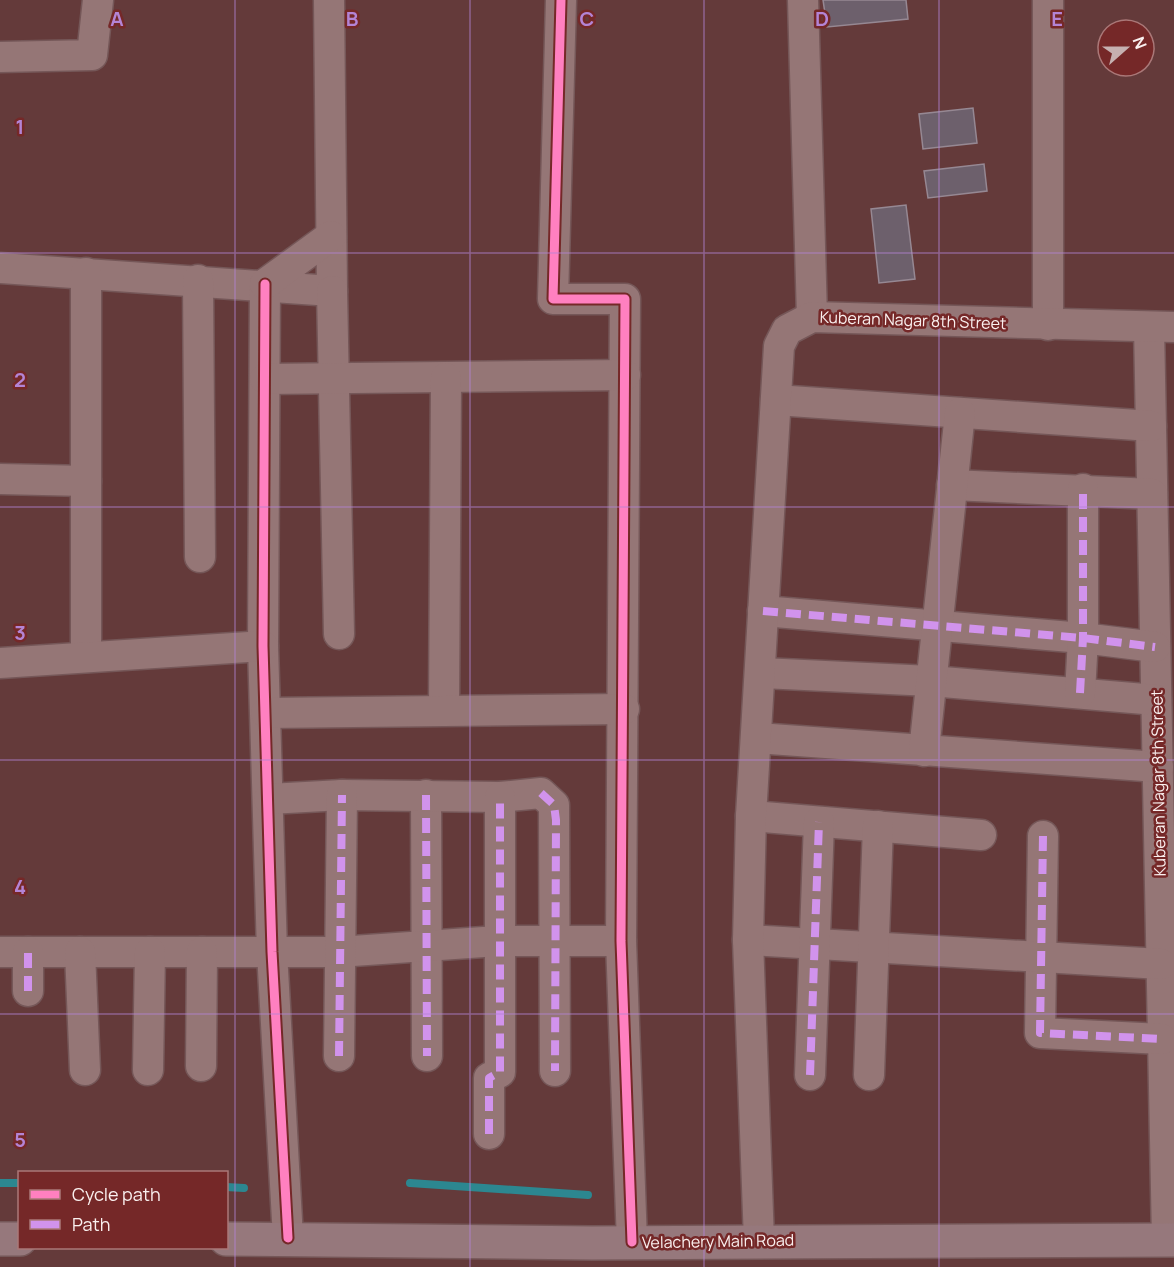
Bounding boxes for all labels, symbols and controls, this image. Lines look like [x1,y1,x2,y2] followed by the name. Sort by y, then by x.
[110,5,124,32] text: A
[346,5,359,32] text: B
[580,5,594,32] text: C
[815,5,829,32] text: D
[1051,5,1063,32] text: E
[1096,18,1156,78] north arrow
[1128,33,1152,52] text: N
[16,113,24,140] text: 1
[819,306,1007,334] street label: Kuberan Nagar 8th Street
[14,366,26,393] text: 2
[14,619,26,646] text: 3
[1145,689,1171,877] street label: Kuberan Nagar 8th Street
[14,873,26,900] text: 4
[14,1126,26,1153] text: 5
[18,1171,228,1249] legend
[72,1182,161,1206] text: Cycle path
[72,1212,110,1236] text: Path
[642,1229,794,1253] street label: Velachery Main Road

